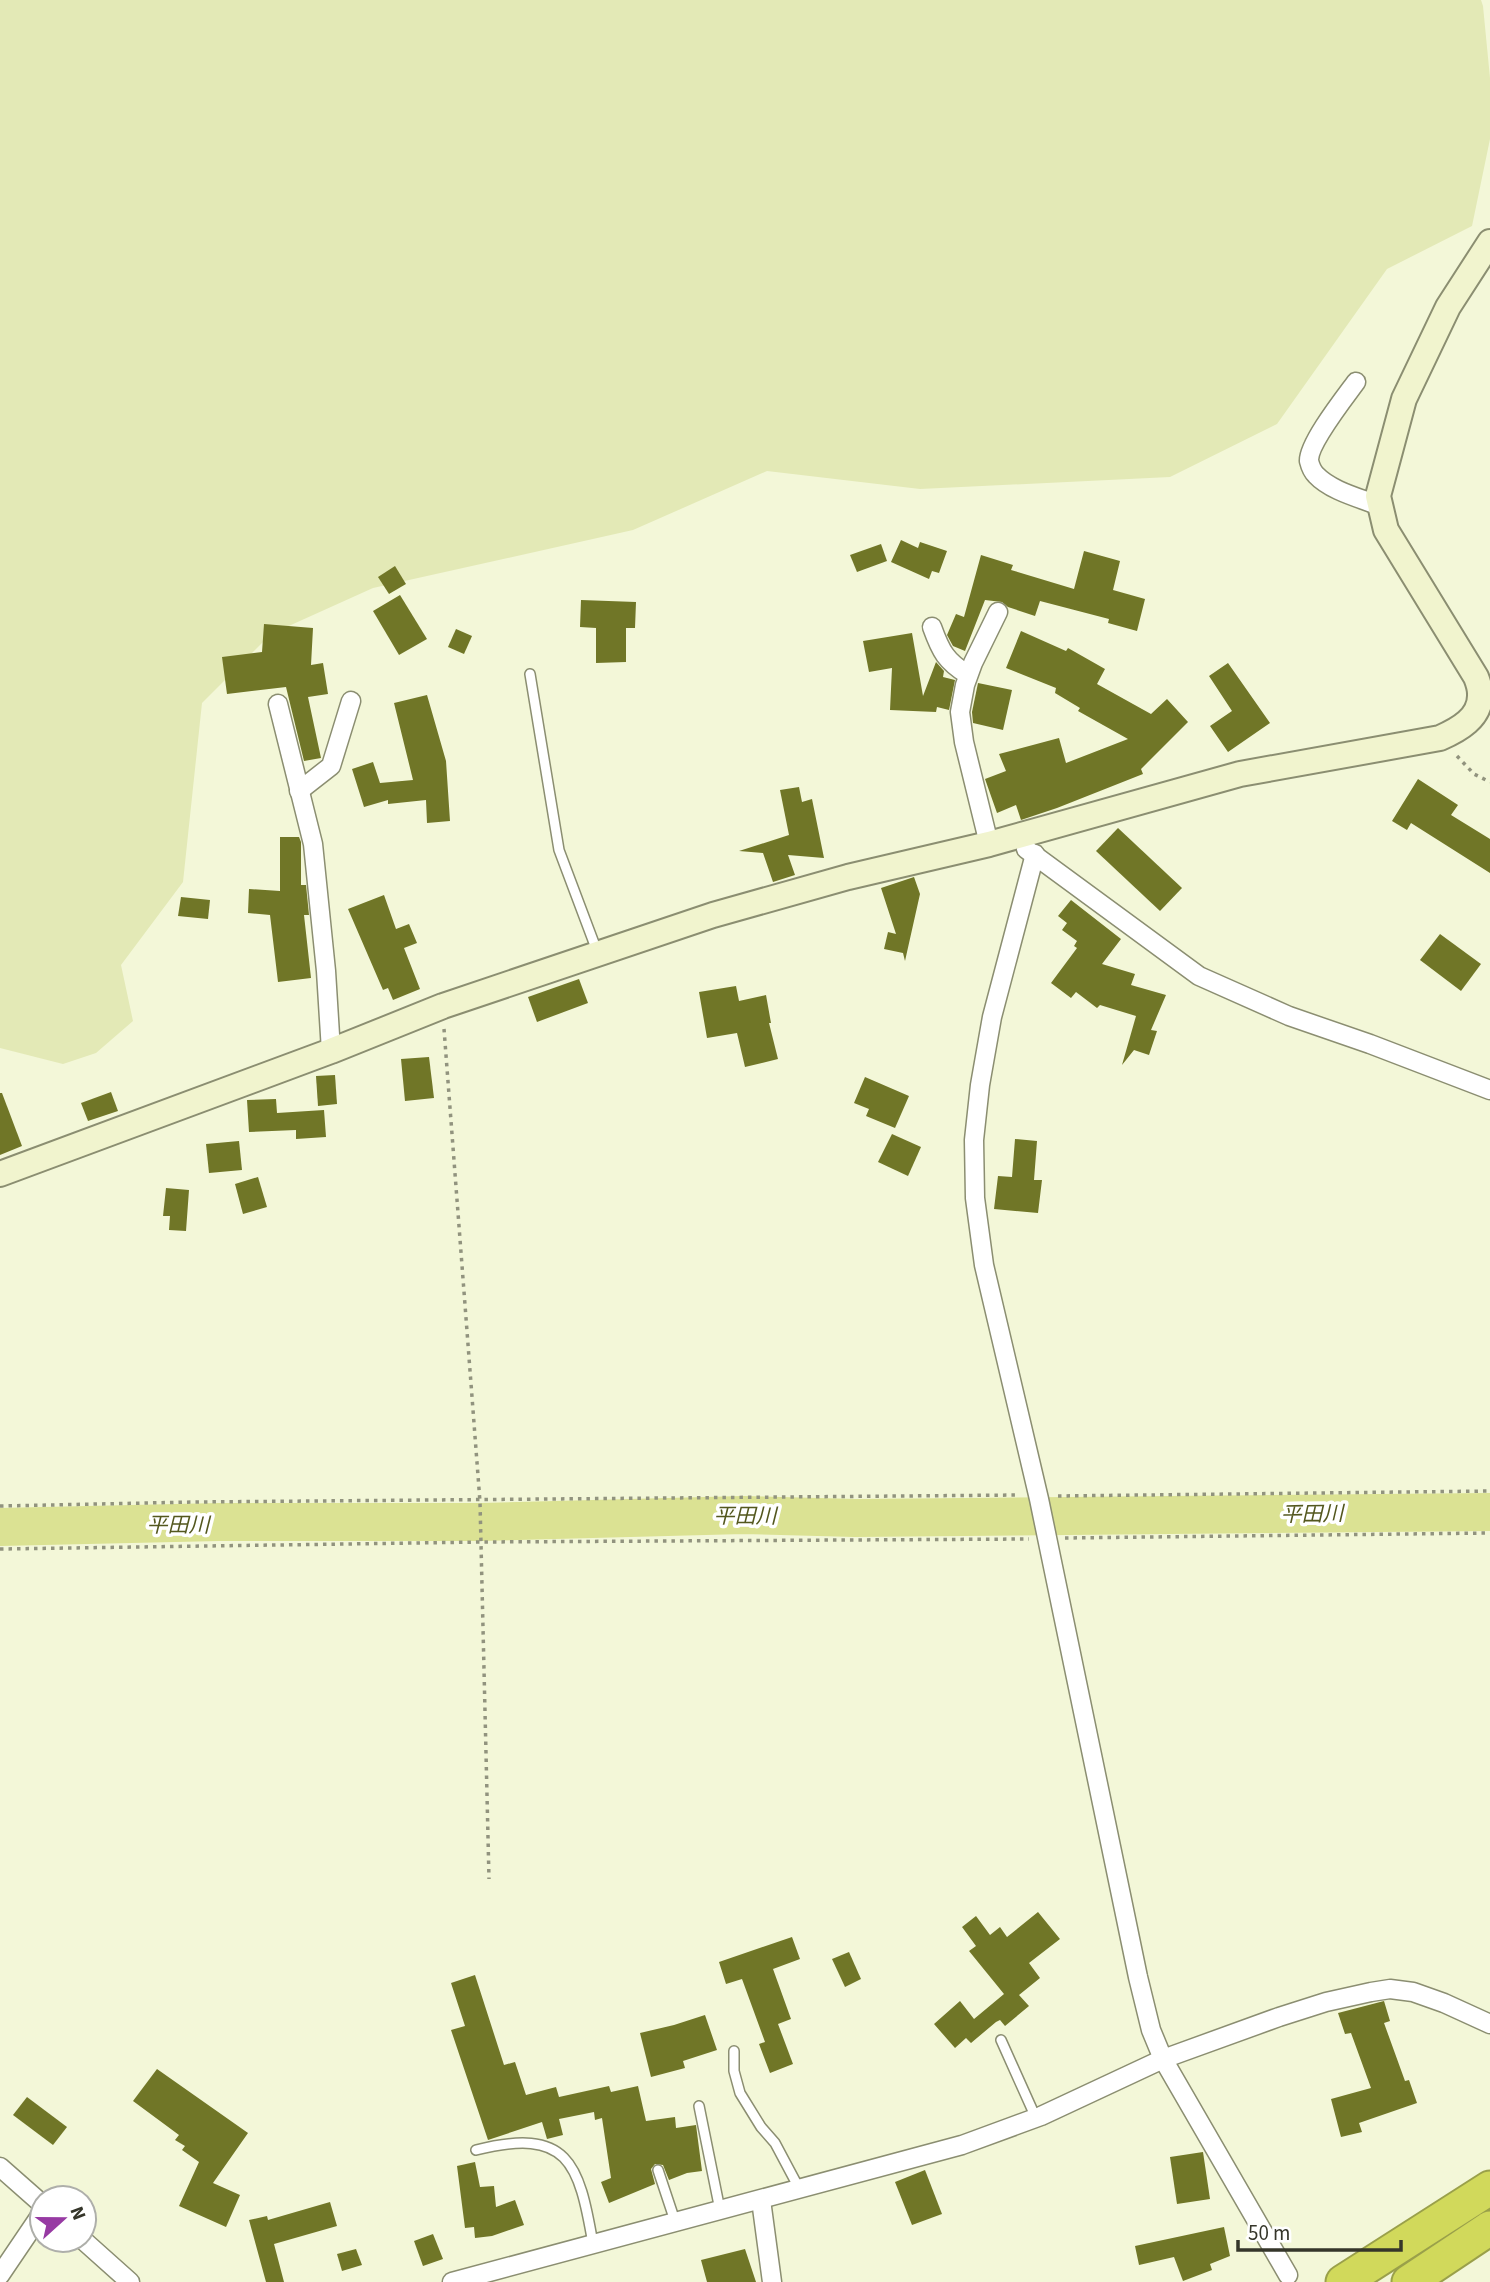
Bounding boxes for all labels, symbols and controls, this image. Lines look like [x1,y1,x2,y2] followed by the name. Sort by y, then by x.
[1280,1498,1346,1530] water label: 平田川
[714,1501,778,1531] water label: 平田川
[147,1510,211,1540] water label: 平田川
[28,2184,98,2254] north arrow
[63,2203,92,2224] text: N
[1238,2208,1401,2252] scale bar
[1248,2218,1290,2248] text: 50 m

